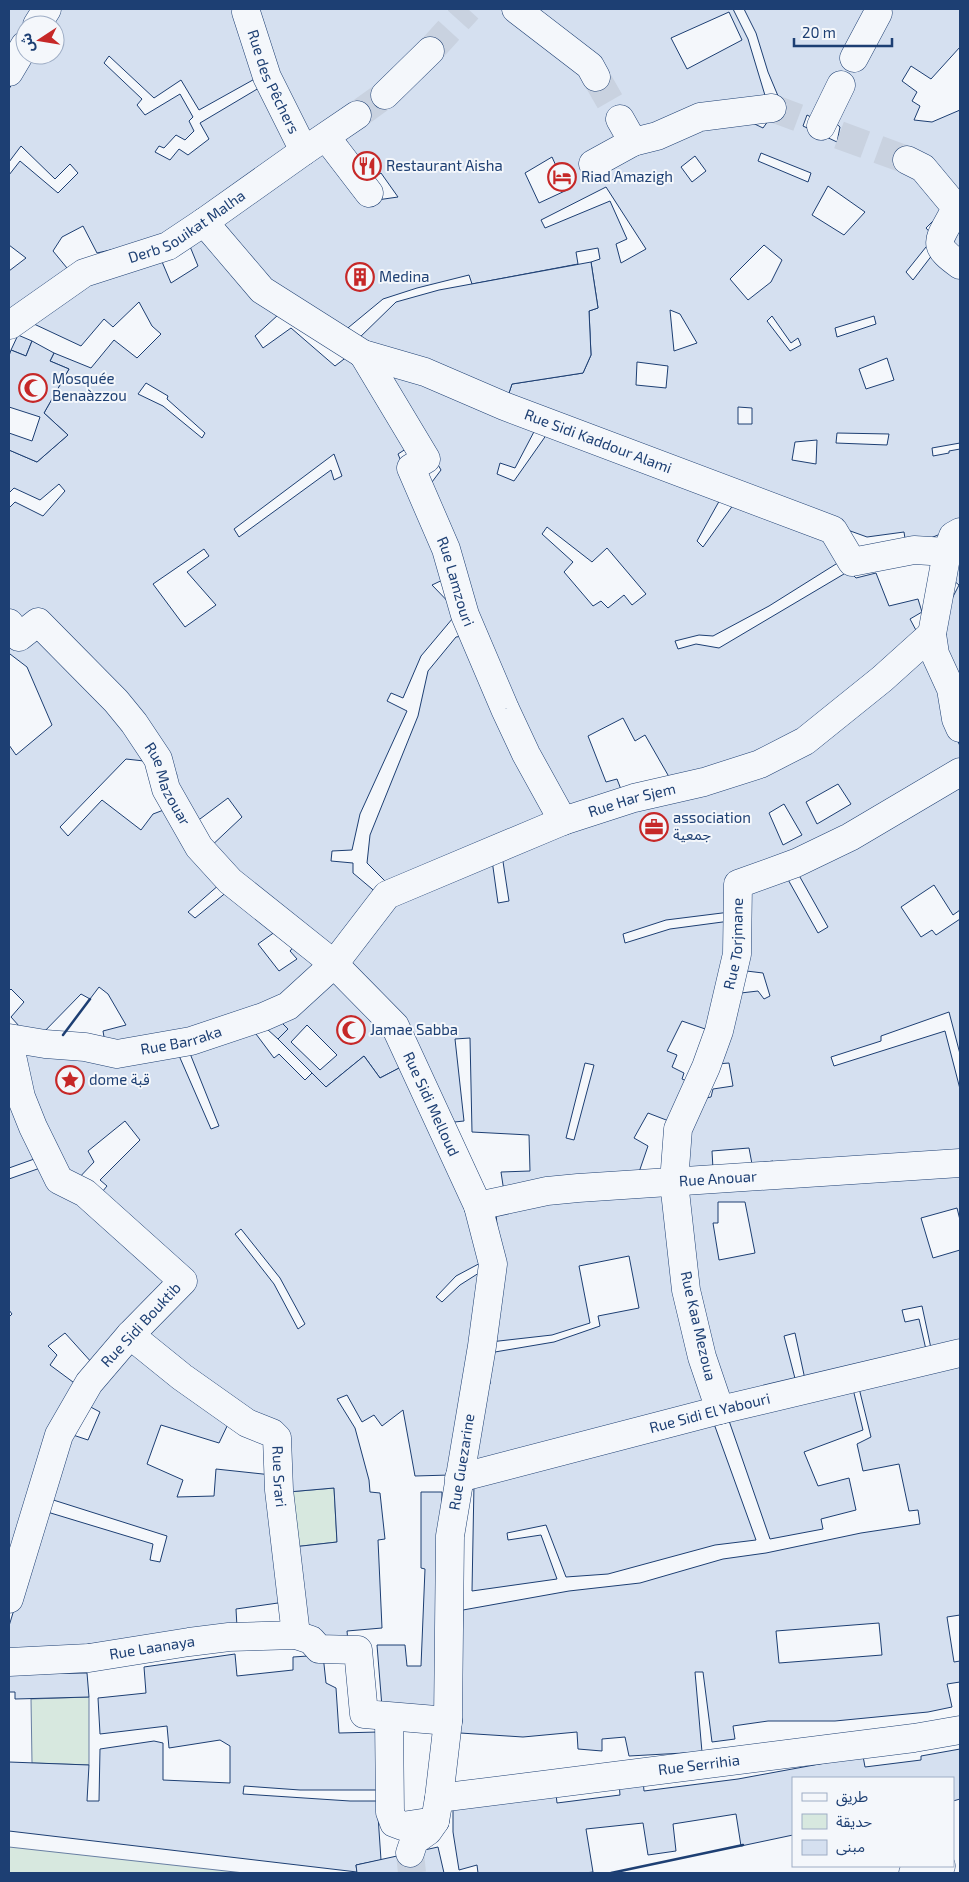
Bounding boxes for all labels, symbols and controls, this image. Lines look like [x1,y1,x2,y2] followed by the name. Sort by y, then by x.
[15,15,65,65] north arrow
[794,15,892,47] scale bar
[802,23,836,41] text: 20 m
[244,27,304,136] street label: Rue des Pêchers
[16,32,37,54] text: ش
[352,151,382,181] restaurant icon: Restaurant Aisha
[386,156,503,174] place label: Restaurant Aisha
[547,162,577,192] hotel icon: Riad Amazigh
[581,167,673,185] place label: Riad Amazigh
[126,186,248,266] street label: Derb Souikat Malha
[345,262,375,292] building icon: Medina
[379,267,429,285] place label: Medina
[52,369,127,404] place label: Mosquée Benaàzzou
[18,373,48,403] mosque icon: Mosquée Benaàzzou
[522,405,675,476] street label: Rue Sidi Kaddour Alami
[434,533,479,629] street label: Rue Lamzouri
[141,739,195,828] street label: Rue Mazouar
[586,779,677,820] street label: Rue Har Sjem
[673,808,751,843] place label: association جمعية
[639,812,669,842] office icon: association جمعية
[719,898,746,991] street label: Rue Torjmane
[336,1015,366,1045] mosque icon: Jamae Sabba
[370,1020,458,1038] place label: Jamae Sabba
[139,1021,224,1058] street label: Rue Barraka
[400,1049,464,1159] street label: Rue Sidi Melloud
[55,1065,85,1095] place icon: dome قبة
[89,1070,150,1088] place label: dome قبة
[678,1166,758,1189] street label: Rue Anouar
[678,1269,720,1382] street label: Rue Kaa Mezoua
[97,1278,184,1370] street label: Rue Sidi Bouktib
[647,1388,772,1436] street label: Rue Sidi El Yabouri
[444,1412,478,1511] street label: Rue Guezarine
[269,1445,291,1508] street label: Rue Srari
[108,1631,196,1663] street label: Rue Laanaya
[657,1750,741,1778] street label: Rue Serrihia
[792,1777,954,1867] legend
[836,1787,868,1807] text: طريق
[836,1812,872,1830] text: حديقة
[836,1837,865,1856] text: مبنى

